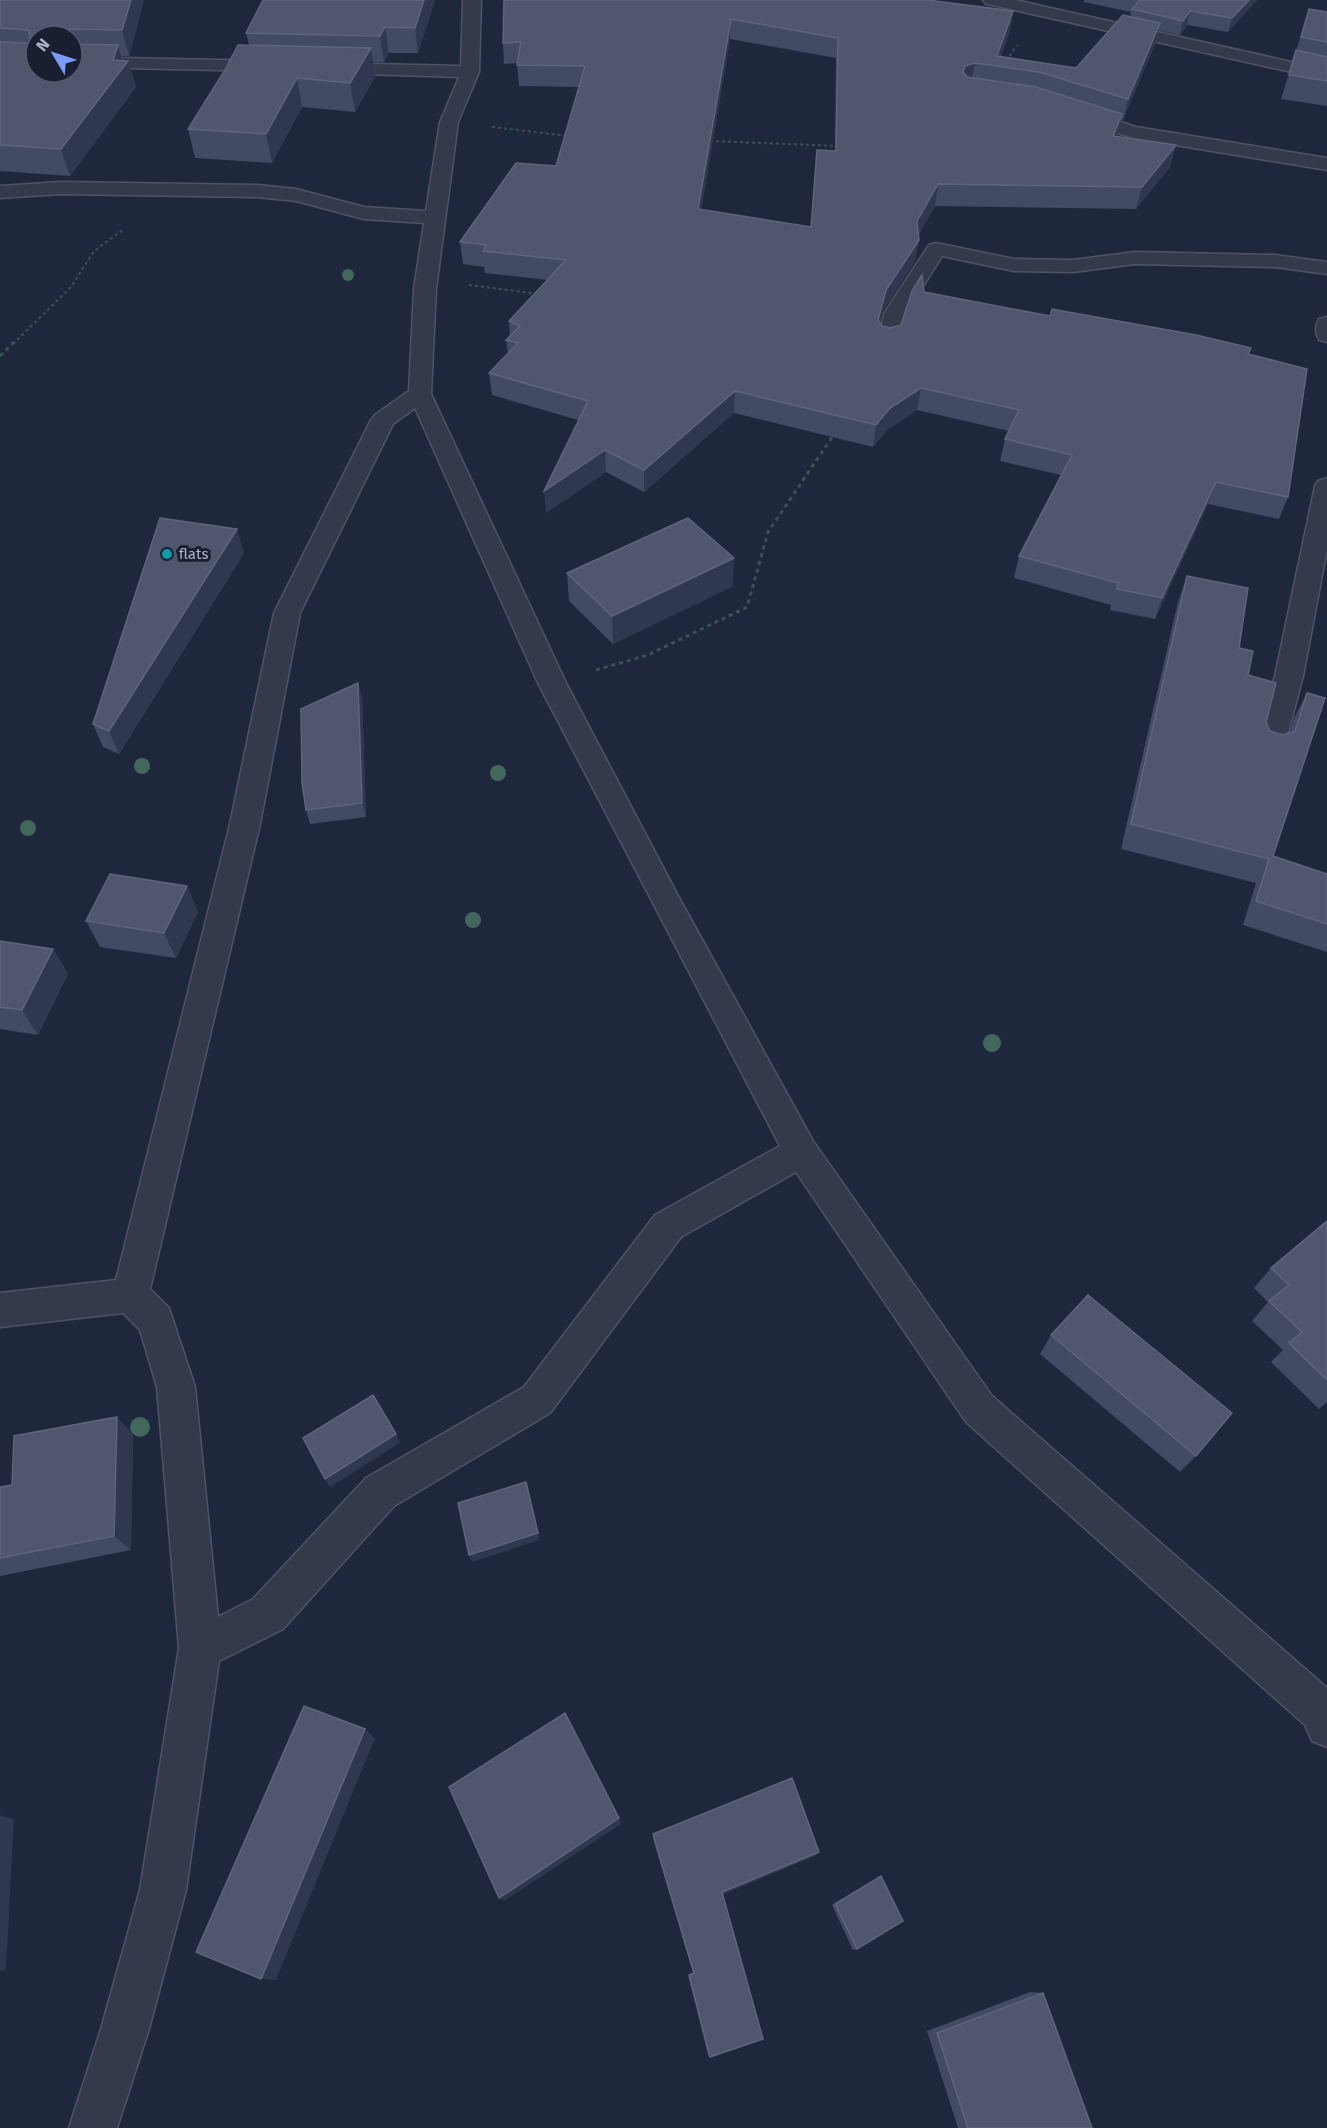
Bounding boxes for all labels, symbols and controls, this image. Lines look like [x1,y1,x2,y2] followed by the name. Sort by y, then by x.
[24,24,84,84] north arrow
[32,35,53,55] text: N
[179,545,208,563] place label: flats
[160,547,174,561] marker: flats

